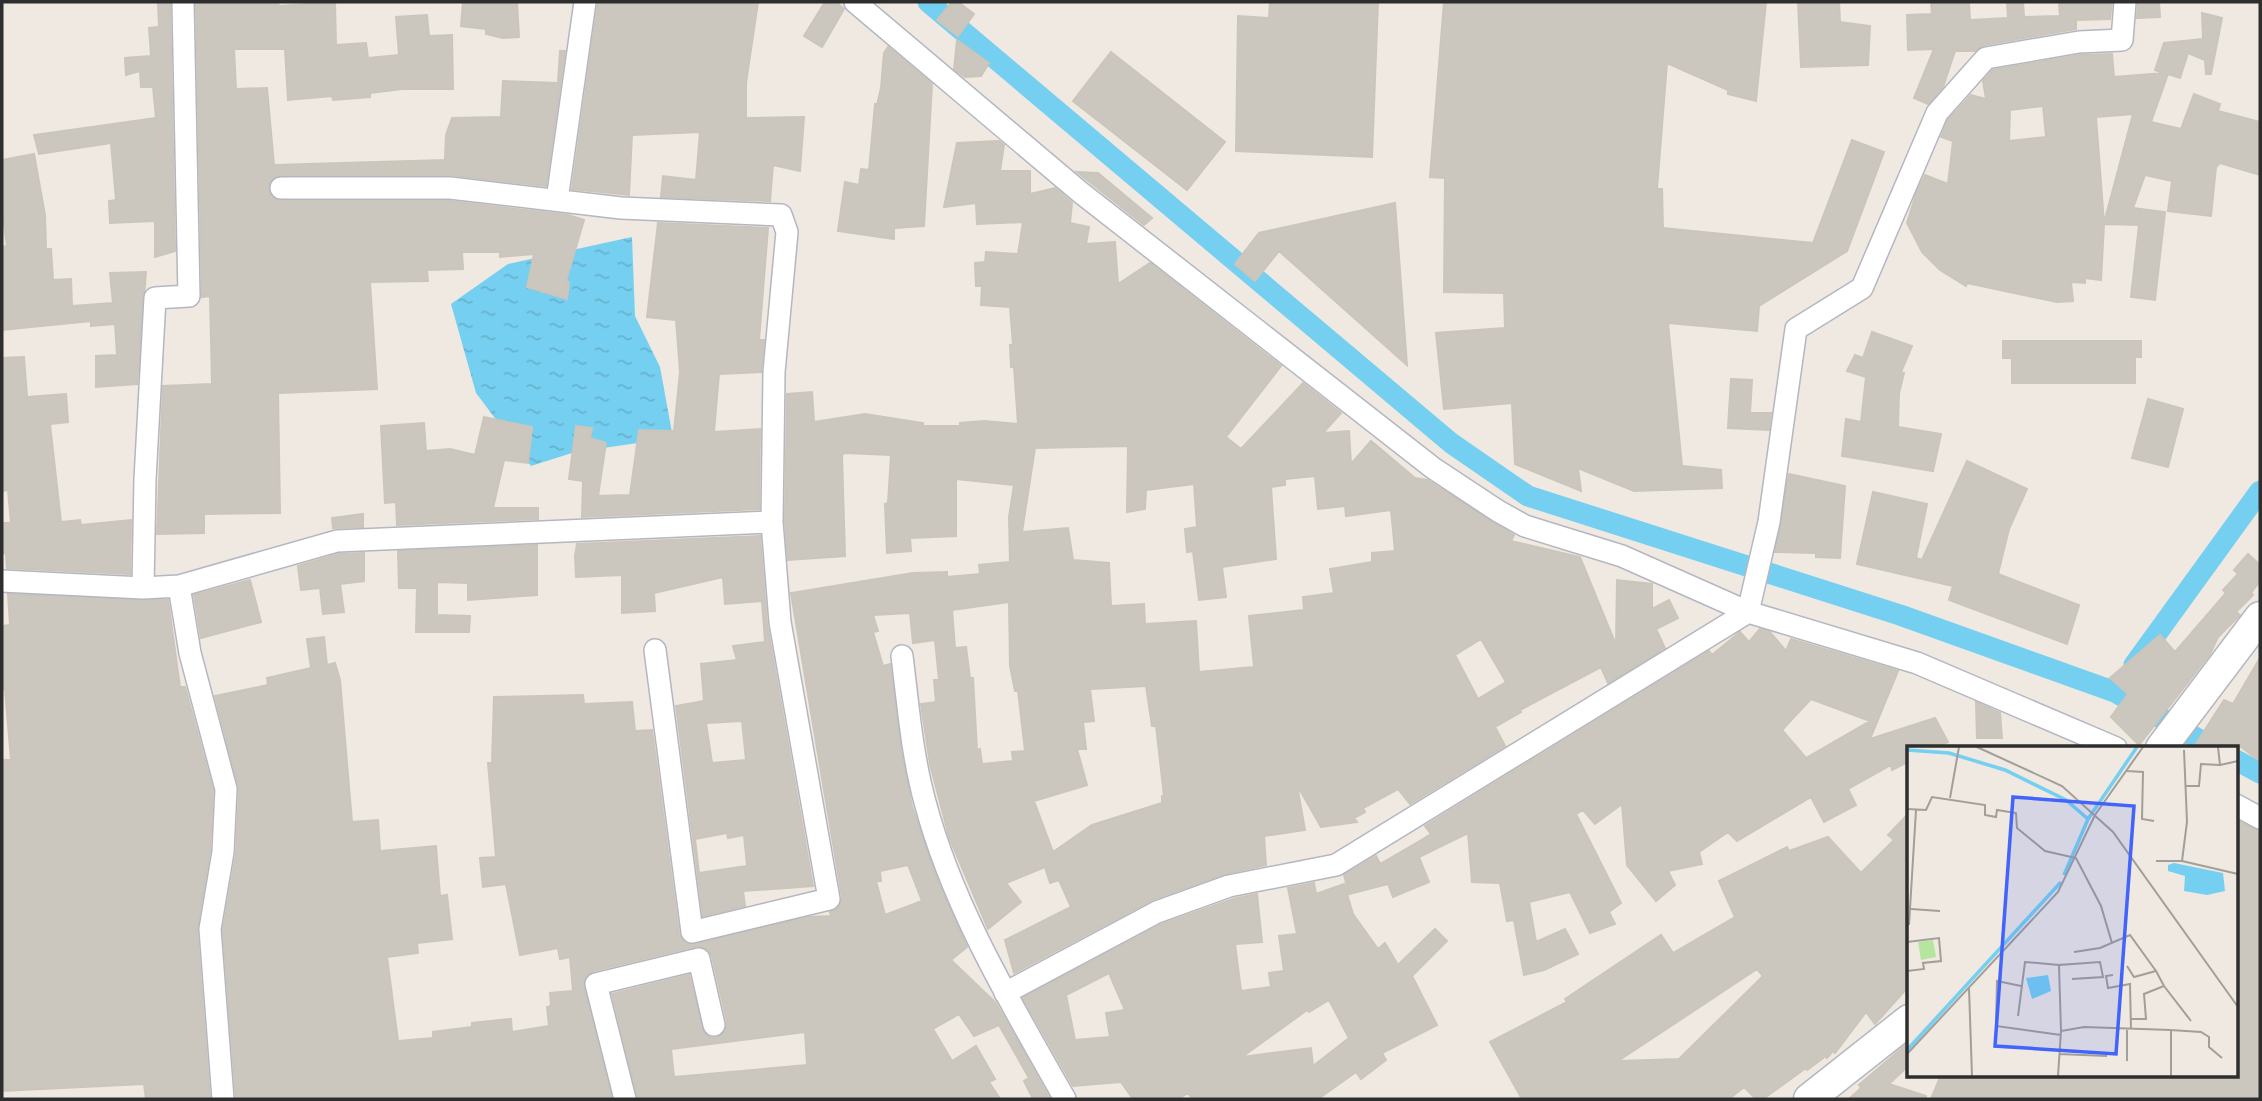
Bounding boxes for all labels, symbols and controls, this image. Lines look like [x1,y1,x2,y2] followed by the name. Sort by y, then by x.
[1907,746,2238,1076] inset map

